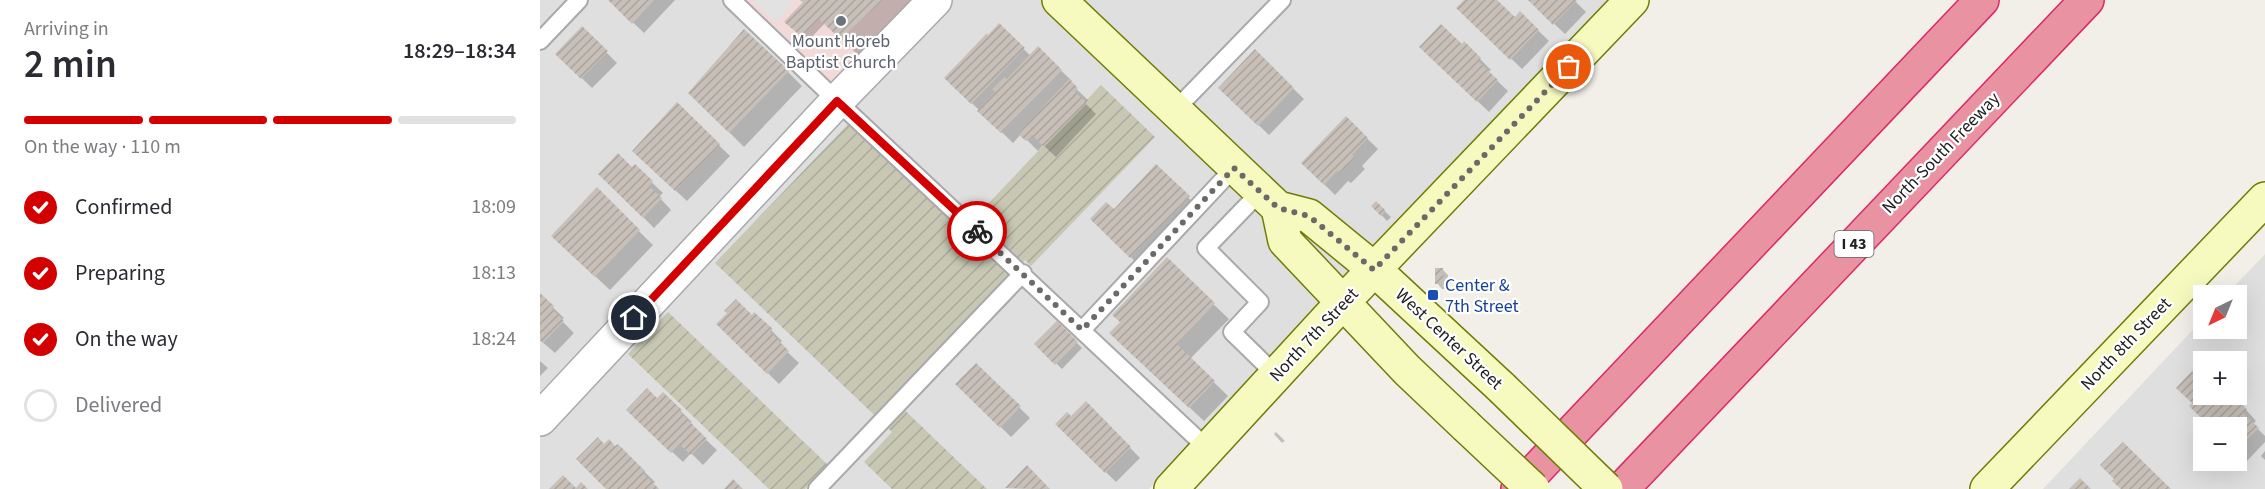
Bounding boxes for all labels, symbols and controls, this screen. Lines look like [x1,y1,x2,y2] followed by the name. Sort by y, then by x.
[834,14,848,28] marker: Mount Horeb Baptist Church
[24,15,109,43] text: Arriving in
[786,29,896,75] place label: Mount Horeb Baptist Church
[403,35,516,67] text: 18:29–18:34
[24,37,117,93] text: 2 min
[1543,41,1594,92] pin
[1552,50,1585,83] icon: bag
[1876,86,2006,219] street label: North-South Freeway
[24,133,181,161] text: On the way · 110 m
[24,191,57,224] icon: check
[75,191,172,223] text: Confirmed
[471,193,516,221] text: 18:09
[947,201,1007,261] courier
[961,215,994,248] icon: bike
[1834,231,1874,257] road number: I 43
[24,257,57,290] icon: check
[75,257,165,289] text: Preparing
[471,259,516,287] text: 18:13
[1445,273,1519,319] place label: Center & 7th Street
[1264,282,1364,388] street label: North 7th Street
[1390,283,1508,395] street label: West Center Street
[2193,285,2247,339] north arrow
[2193,285,2247,471] map controls
[1426,288,1440,302] marker: Center & 7th Street
[608,292,659,343] pin
[2075,292,2177,396] street label: North 8th Street
[617,301,650,334] icon: home
[24,323,57,356] icon: check
[75,323,178,355] text: On the way
[471,325,516,353] text: 18:24
[2193,351,2247,405] button: +
[75,389,162,421] text: Delivered
[2193,417,2247,471] button: −

